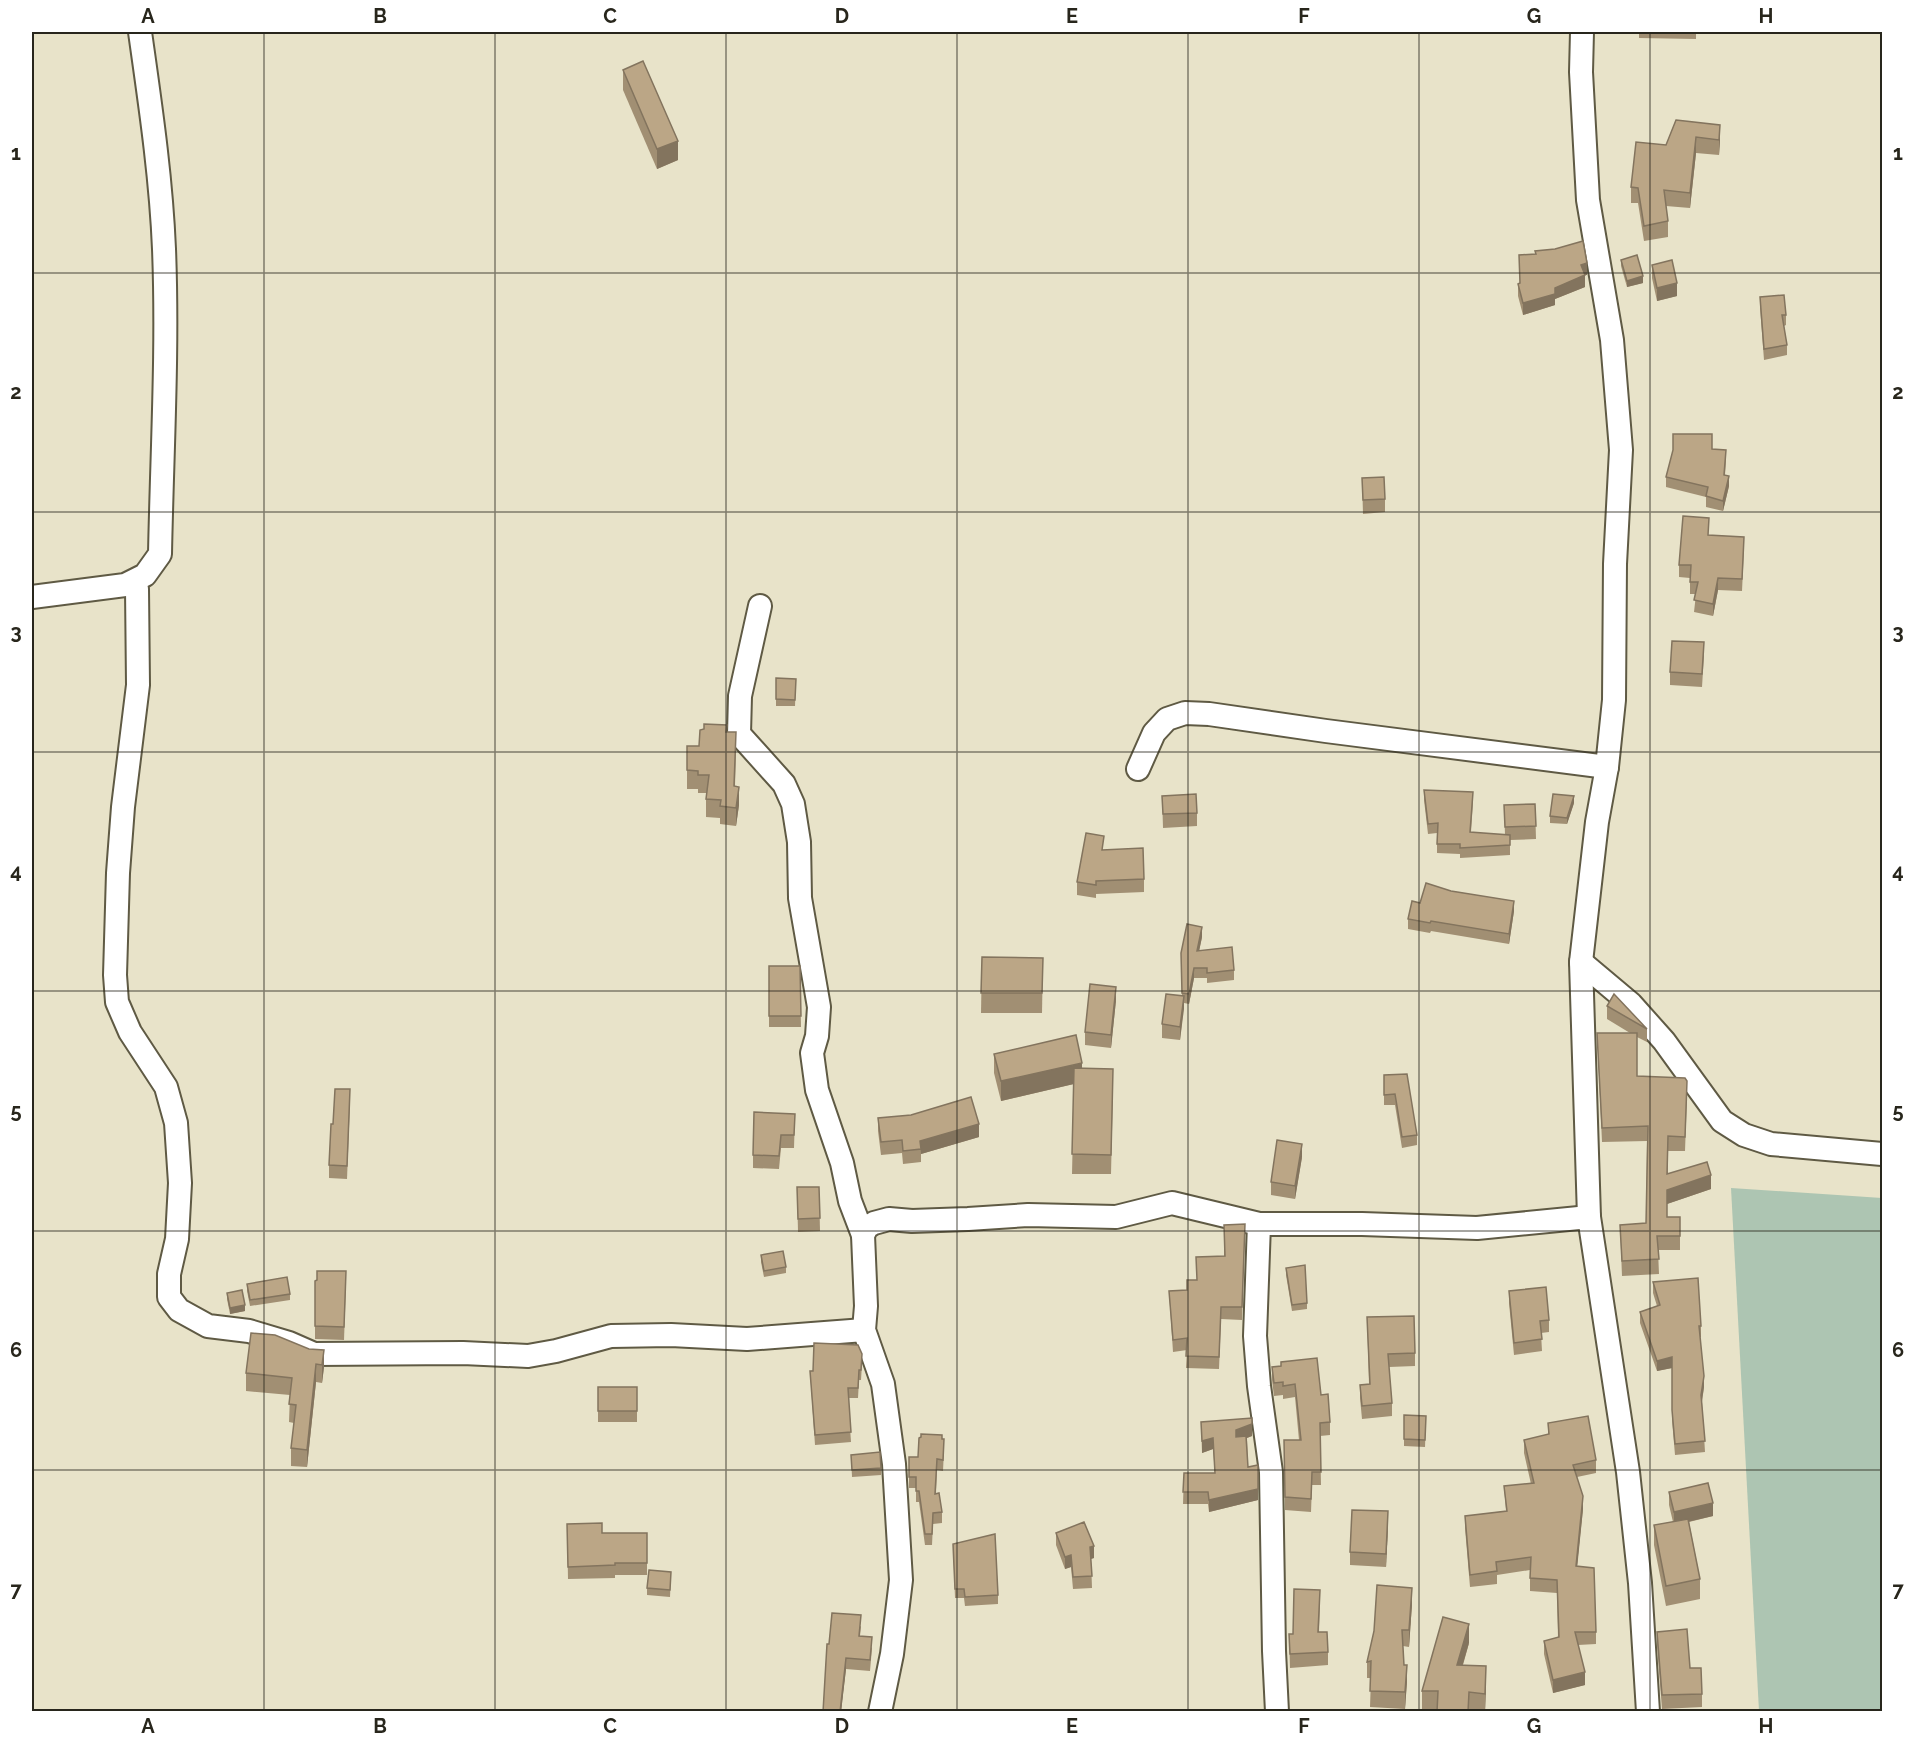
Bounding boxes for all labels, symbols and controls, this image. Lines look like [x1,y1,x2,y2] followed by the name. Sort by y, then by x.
[141,4,155,28] text: A
[373,4,387,28] text: B
[603,4,617,28] text: C
[835,4,849,28] text: D
[1066,4,1078,28] text: E
[1298,4,1310,28] text: F
[1527,4,1541,28] text: G
[1759,4,1773,28] text: H
[11,141,21,165] text: 1
[1893,141,1903,165] text: 1
[10,380,22,404] text: 2
[1892,380,1904,404] text: 2
[10,620,22,644] text: 3
[1892,620,1904,644] text: 3
[10,859,22,883] text: 4
[1892,859,1904,883] text: 4
[10,1099,22,1123] text: 5
[1892,1099,1904,1123] text: 5
[10,1338,22,1362] text: 6
[1892,1338,1904,1362] text: 6
[10,1578,22,1602] text: 7
[1892,1578,1904,1602] text: 7
[141,1714,155,1738] text: A
[373,1714,387,1738] text: B
[603,1714,617,1738] text: C
[835,1714,849,1738] text: D
[1066,1714,1078,1738] text: E
[1298,1714,1310,1738] text: F
[1527,1714,1541,1738] text: G
[1759,1714,1773,1738] text: H

